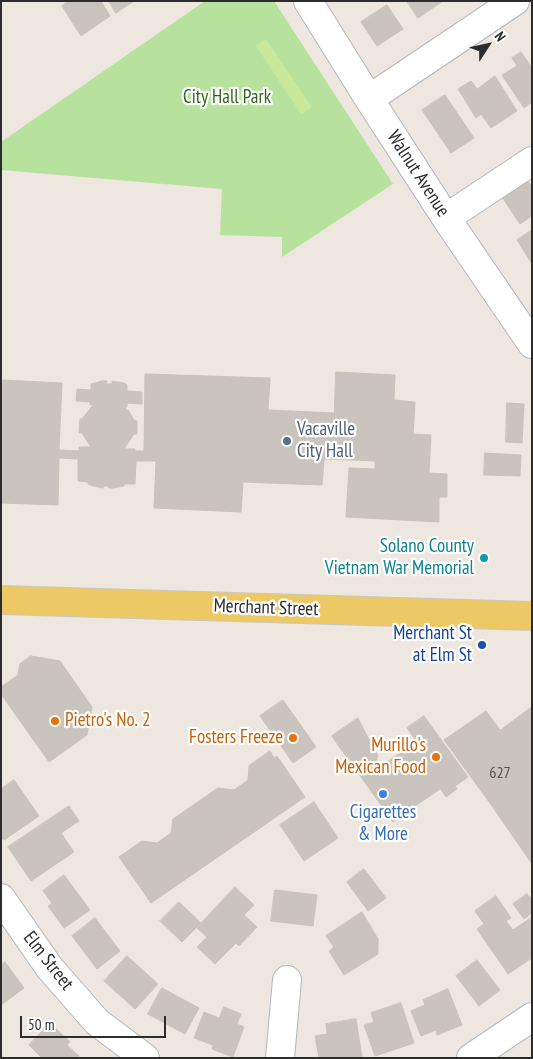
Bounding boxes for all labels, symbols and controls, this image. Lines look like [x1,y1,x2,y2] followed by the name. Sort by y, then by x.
[463,20,513,70] north arrow
[491,28,510,45] text: N
[183,87,271,109] park label: City Hall Park
[382,127,454,221] street label: Walnut Avenue
[297,419,355,463] place label: Vacaville City Hall
[281,435,293,447] marker: Vacaville City Hall
[325,536,474,580] place label: Solano County Vietnam War Memorial
[478,552,490,564] marker: Solano County Vietnam War Memorial
[213,595,319,621] street label: Merchant Street
[393,623,472,667] place label: Merchant St at Elm St
[476,639,488,651] marker: Merchant St at Elm St
[65,710,151,732] place label: Pietro's No. 2
[49,715,61,727] marker: Pietro's No. 2
[189,727,283,749] place label: Fosters Freeze
[287,732,299,744] marker: Fosters Freeze
[335,735,426,779] place label: Murillo's Mexican Food
[430,751,442,763] marker: Murillo's Mexican Food
[489,763,511,783] house number: 627
[377,788,389,800] marker: Cigarettes & More
[350,802,416,846] place label: Cigarettes & More
[18,927,78,995] street label: Elm Street
[22,1006,169,1038] scale bar
[28,1015,54,1034] text: 50 m

